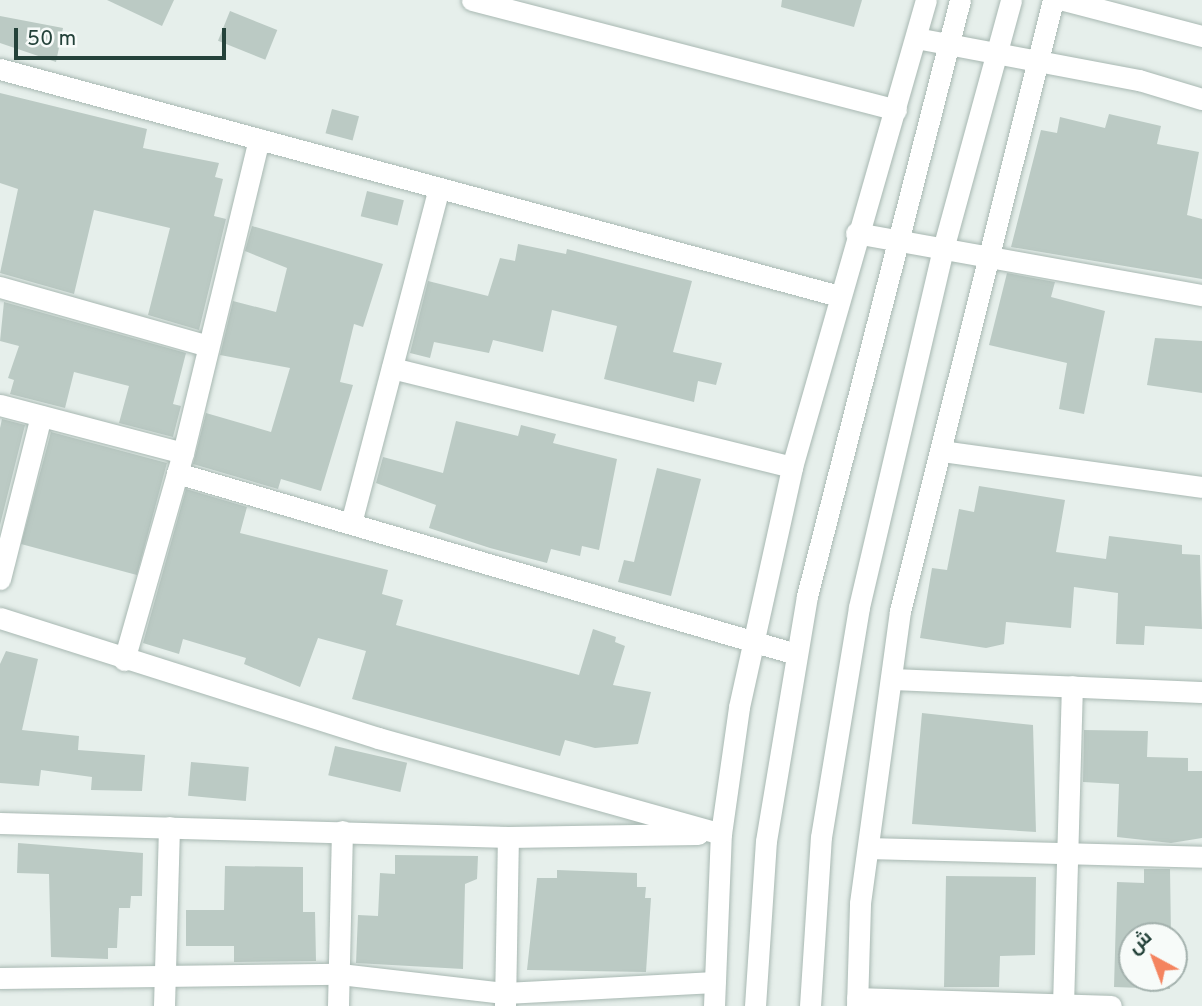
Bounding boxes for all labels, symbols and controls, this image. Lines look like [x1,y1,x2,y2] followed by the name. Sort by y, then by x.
[18,14,229,58] scale bar
[27,26,76,53] text: 50 m
[1118,922,1188,992] north arrow
[1123,926,1158,960] text: ش

